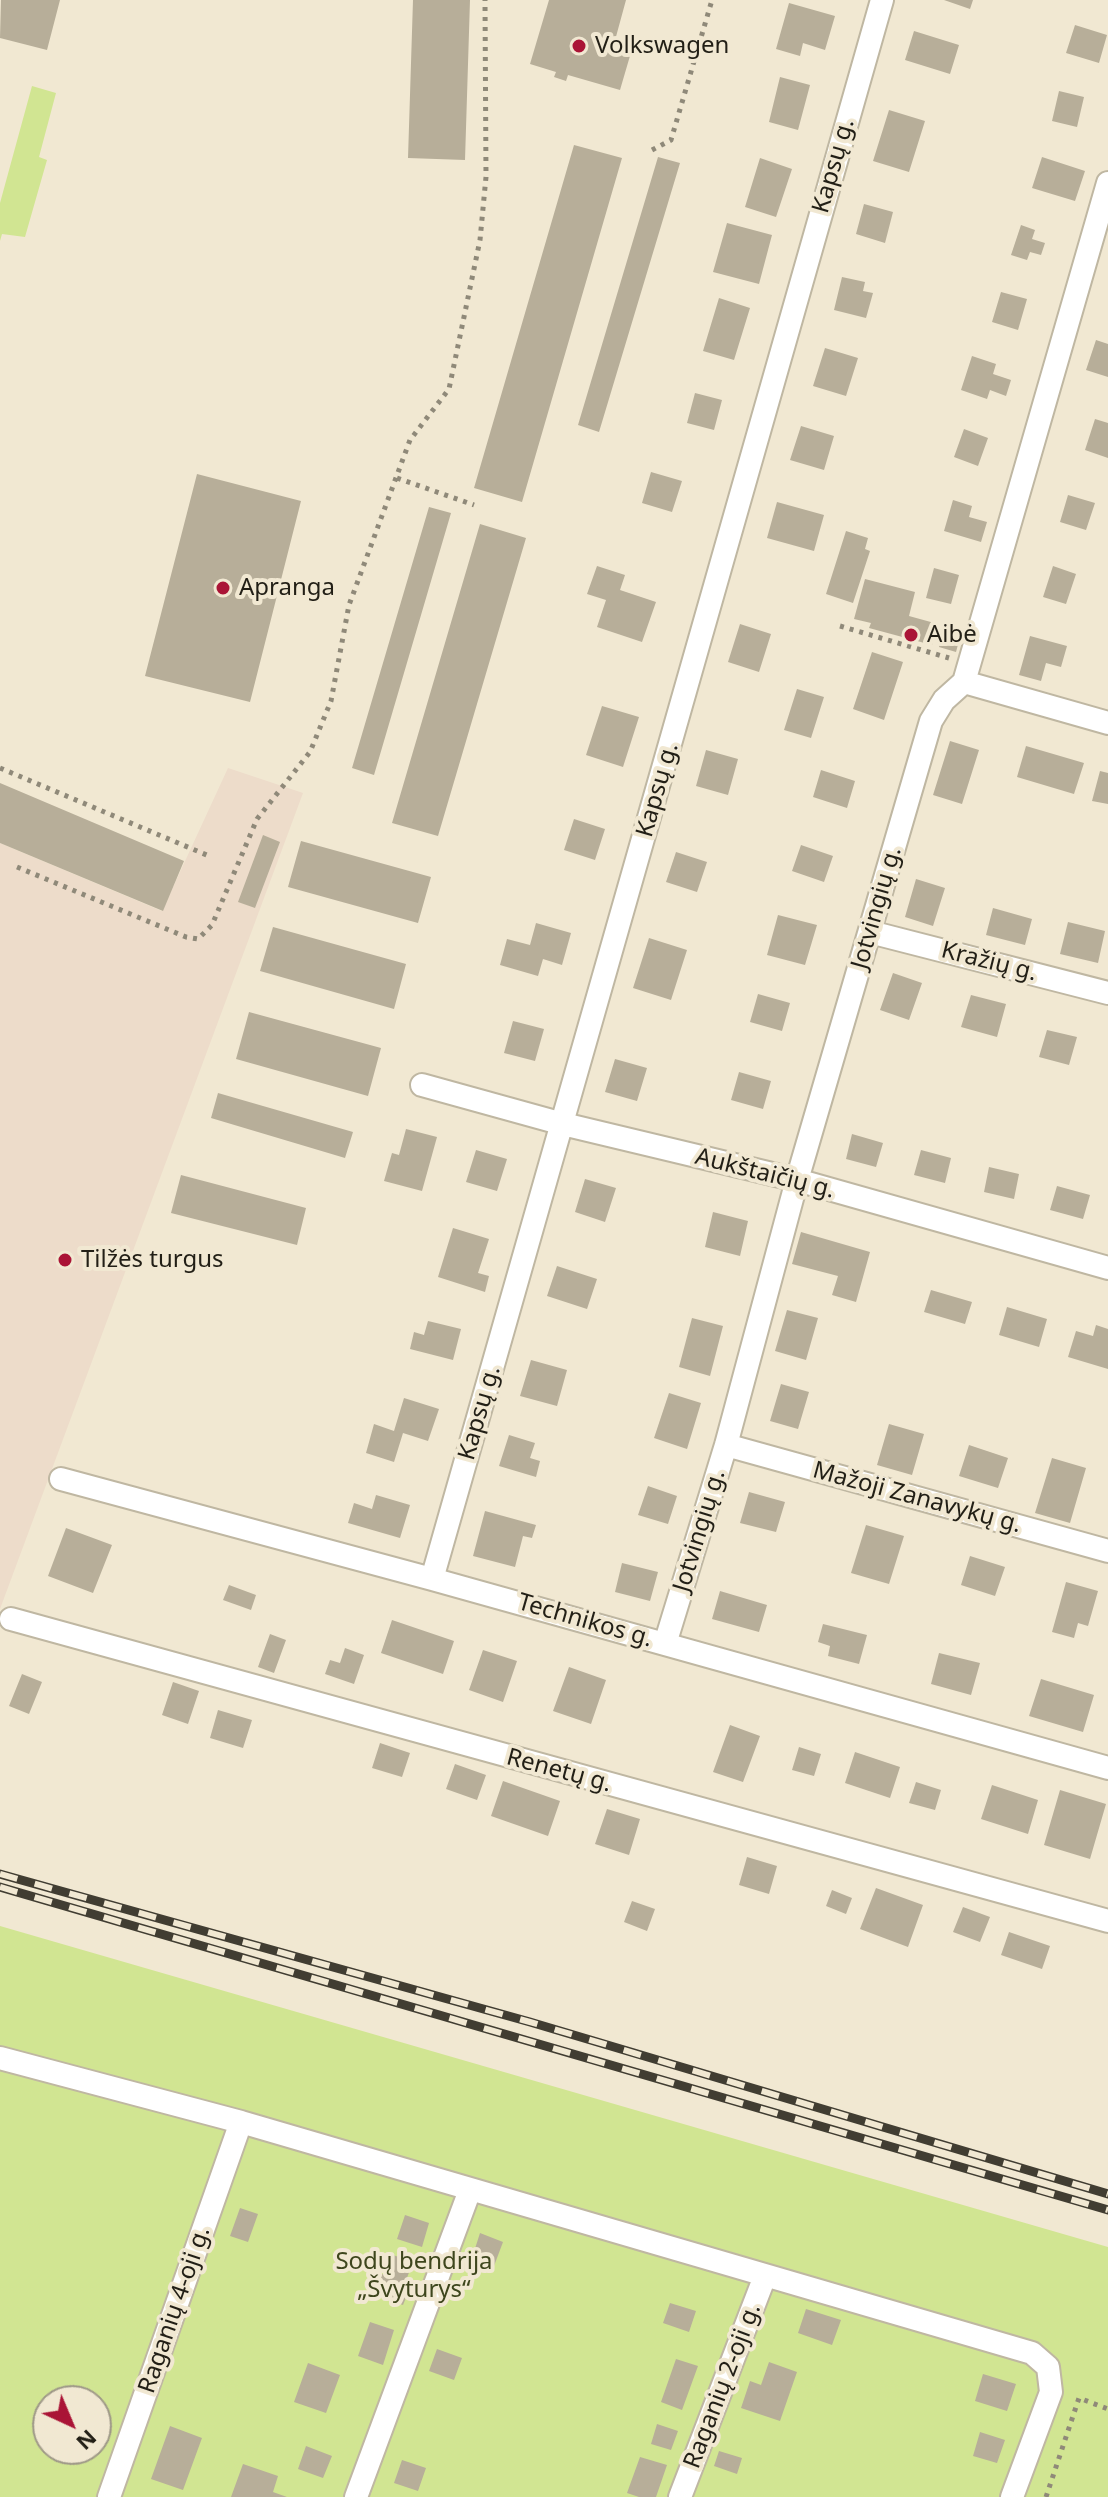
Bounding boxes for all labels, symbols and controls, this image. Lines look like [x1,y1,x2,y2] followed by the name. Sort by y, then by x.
[595,32,729,60] place label: Volkswagen
[570,37,588,55] marker: Volkswagen
[807,115,861,217] street label: Kapsų g.
[239,574,335,602] place label: Apranga
[214,579,232,597] marker: Apranga
[927,621,977,649] place label: Aibė
[902,626,920,644] marker: Aibė
[631,739,685,841] street label: Kapsų g.
[846,843,908,973] street label: Jotvingių g.
[938,936,1040,988] street label: Kražių g.
[692,1143,838,1205] street label: Aukštaičių g.
[81,1246,224,1274] place label: Tilžės turgus
[56,1251,74,1269] marker: Tilžės turgus
[453,1362,507,1464] street label: Kapsų g.
[810,1456,1024,1540] street label: Mažoji Zanavykų g.
[668,1466,732,1596] street label: Jotvingių g.
[514,1588,656,1654] street label: Technikos g.
[503,1743,615,1799] street label: Renetų g.
[133,2223,217,2397] street label: Raganių 4-oji g.
[335,2248,493,2304] park label: Sodų bendrija „Švyturys“
[678,2299,768,2473] street label: Raganių 2-oji g.
[32,2385,112,2465] north arrow
[70,2424,104,2458] text: N

